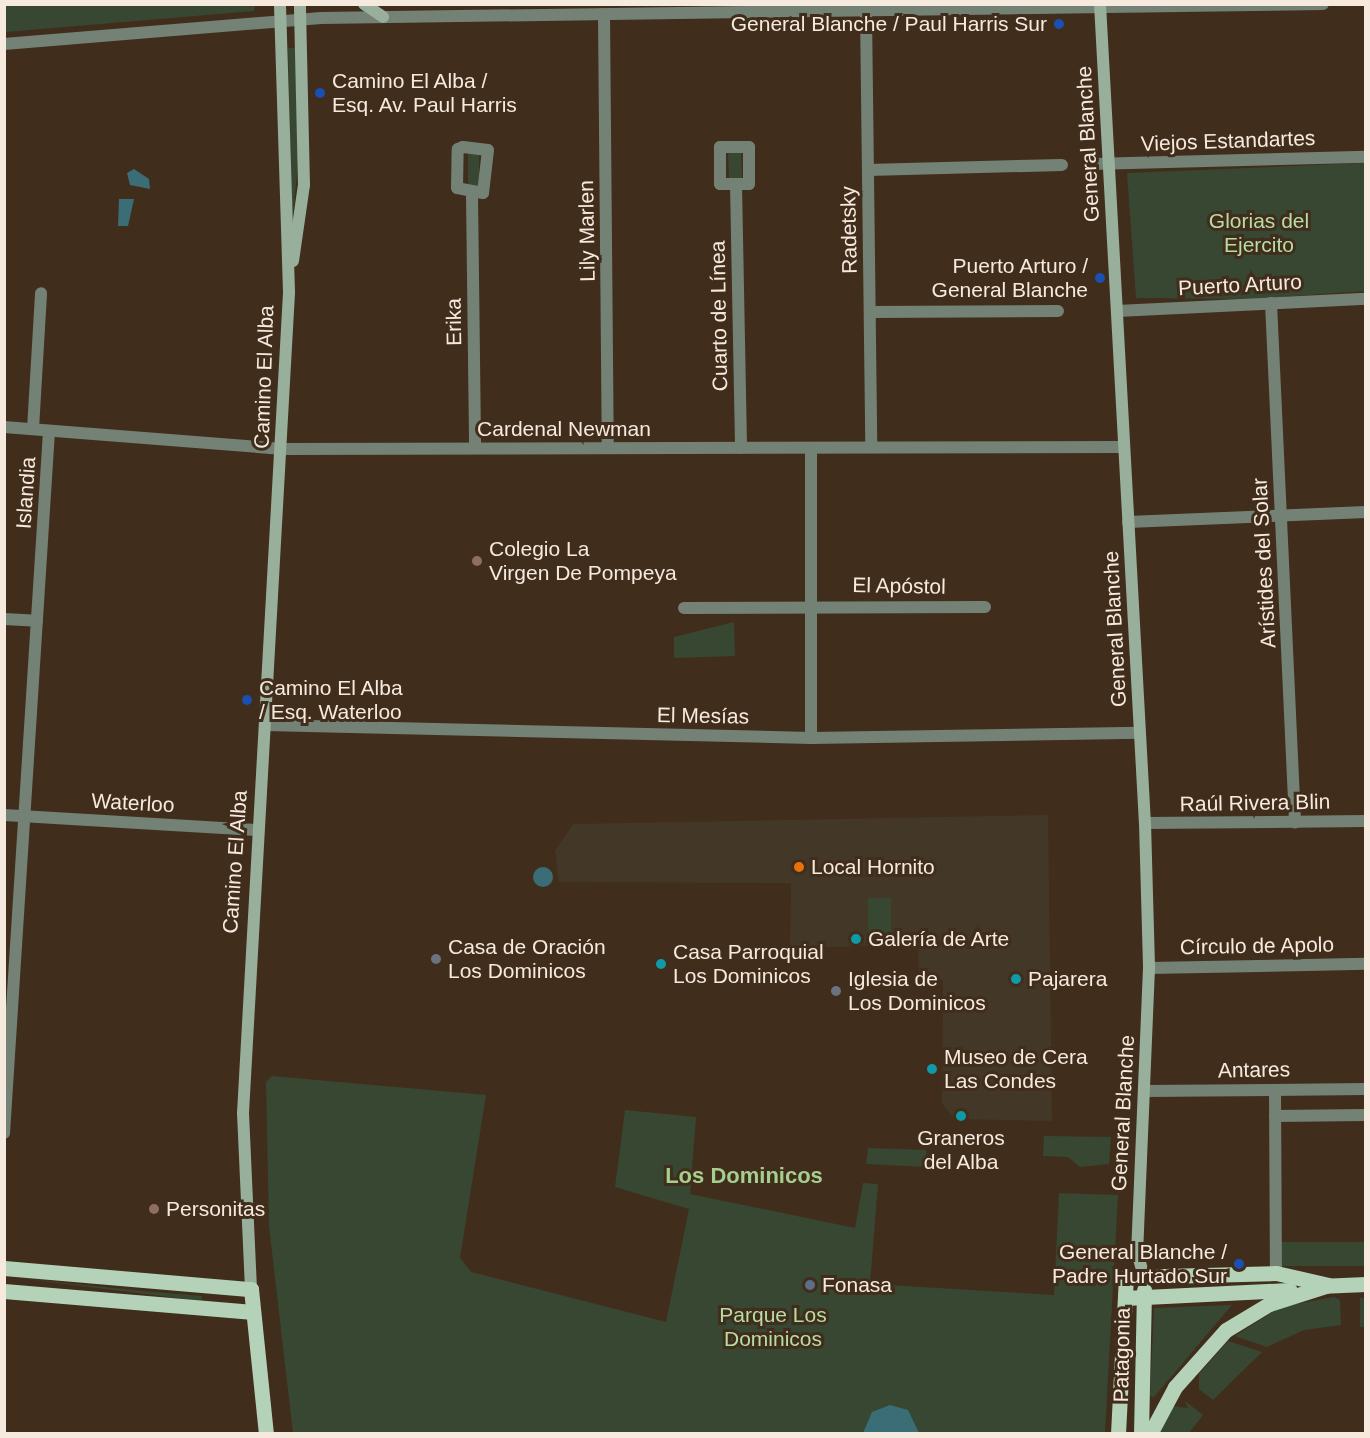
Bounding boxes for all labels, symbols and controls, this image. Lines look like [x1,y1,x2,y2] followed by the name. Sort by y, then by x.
[731,11,1047,37] place label: General Blanche / Paul Harris Sur
[1052,17,1066,31] marker: General Blanche / Paul Harris Sur
[1071,65,1105,223] street label: General Blanche
[332,68,518,118] place label: Camino El Alba / Esq. Av. Paul Harris
[313,86,327,100] marker: Camino El Alba / Esq. Av. Paul Harris
[1140,125,1316,157] street label: Viejos Estandartes
[574,180,600,282] street label: Lily Marlen
[836,186,862,274] street label: Radetsky
[1209,208,1309,258] park label: Glorias del Ejercito
[705,240,733,392] street label: Cuarto de Línea
[932,253,1088,303] place label: Puerto Arturo / General Blanche
[1177,269,1303,301] street label: Puerto Arturo
[1093,271,1107,285] marker: Puerto Arturo / General Blanche
[441,298,467,346] street label: Erika
[249,304,279,450] street label: Camino El Alba
[477,416,651,442] street label: Cardenal Newman
[11,456,41,530] street label: Islandia
[1247,477,1281,649] street label: Arístides del Solar
[489,536,677,586] place label: Colegio La Virgen De Pompeya
[1098,550,1132,708] street label: General Blanche
[470,554,484,568] marker: Colegio La Virgen De Pompeya
[852,573,946,599] street label: El Apóstol
[259,675,404,725] place label: Camino El Alba / Esq. Waterloo
[240,693,254,707] marker: Camino El Alba / Esq. Waterloo
[657,703,749,729] street label: El Mesías
[91,788,175,818] street label: Waterloo
[217,789,253,935] street label: Camino El Alba
[1180,789,1330,817] street label: Raúl Rivera Blin
[811,854,935,880] place label: Local Hornito
[792,860,806,874] marker: Local Hornito
[868,926,1010,952] place label: Galería de Arte
[849,932,863,946] marker: Galería de Arte
[1179,932,1335,960] street label: Círculo de Apolo
[448,934,606,984] place label: Casa de Oración Los Dominicos
[673,939,824,989] place label: Casa Parroquial Los Dominicos
[429,952,443,966] marker: Casa de Oración Los Dominicos
[654,957,668,971] marker: Casa Parroquial Los Dominicos
[848,966,986,1016] place label: Iglesia de Los Dominicos
[1028,966,1107,992] place label: Pajarera
[1009,972,1023,986] marker: Pajarera
[829,984,843,998] marker: Iglesia de Los Dominicos
[1106,1034,1140,1192] street label: General Blanche
[944,1044,1088,1094] place label: Museo de Cera Las Condes
[1218,1057,1290,1083] street label: Antares
[925,1062,939,1076] marker: Museo de Cera Las Condes
[954,1109,968,1123] marker: Graneros del Alba
[917,1125,1005,1175] place label: Graneros del Alba
[665,1163,823,1189] district label: Los Dominicos
[166,1196,265,1222] place label: Personitas
[147,1202,161,1216] marker: Personitas
[1052,1239,1227,1289] place label: General Blanche / Padre Hurtado Sur
[1232,1257,1246,1271] marker: General Blanche / Padre Hurtado Sur
[822,1272,892,1298] place label: Fonasa
[803,1278,817,1292] marker: Fonasa
[719,1302,827,1352] park label: Parque Los Dominicos
[1109,1307,1135,1403] street label: Patagonia

